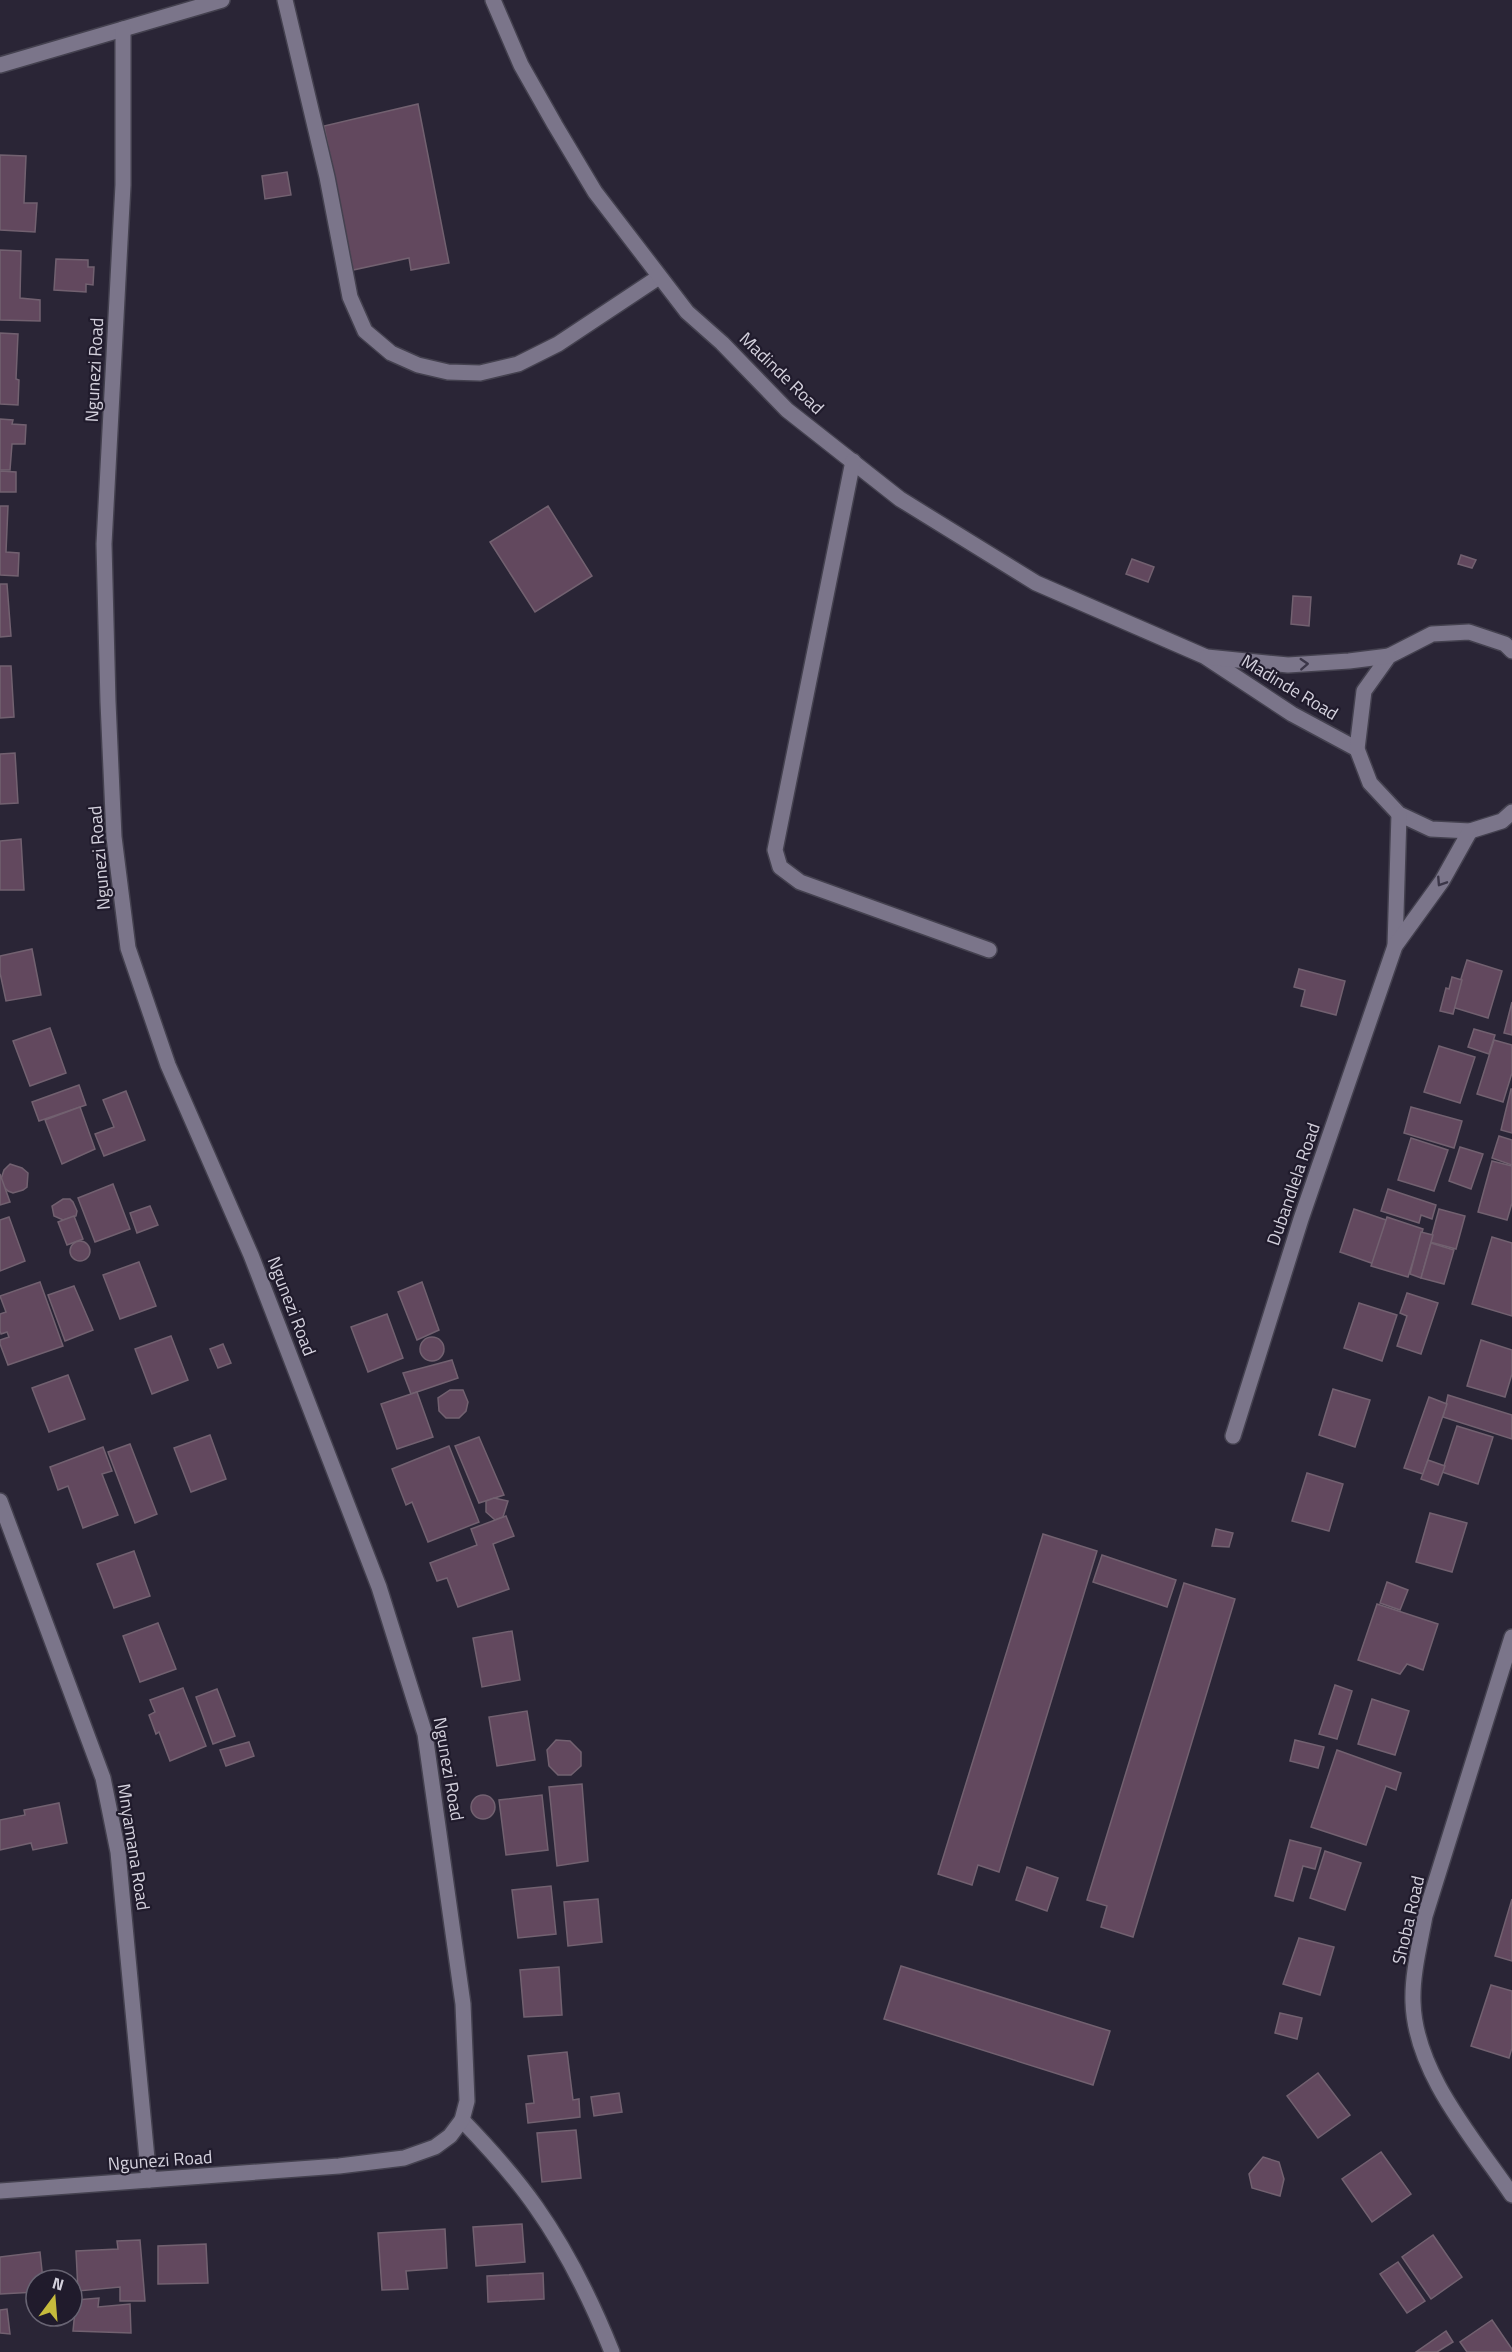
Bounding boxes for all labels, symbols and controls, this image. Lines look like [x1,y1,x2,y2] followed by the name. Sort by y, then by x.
[78,317,110,423] street label: Ngunezi Road
[733,325,831,421] street label: Madinde Road
[1236,647,1344,727] street label: Madinde Road
[1299,658,1308,671] one-way arrow
[81,805,117,911] street label: Ngunezi Road
[1437,875,1448,886] one-way arrow
[1259,1119,1327,1249] street label: Dubandlela Road
[261,1252,323,1360] street label: Ngunezi Road
[427,1715,471,1823] street label: Ngunezi Road
[111,1782,157,1912] street label: Mnyamana Road
[1385,1873,1431,1967] street label: Shoba Road
[107,2143,213,2177] street label: Ngunezi Road
[24,2268,84,2328] north arrow
[49,2271,67,2297] text: N

